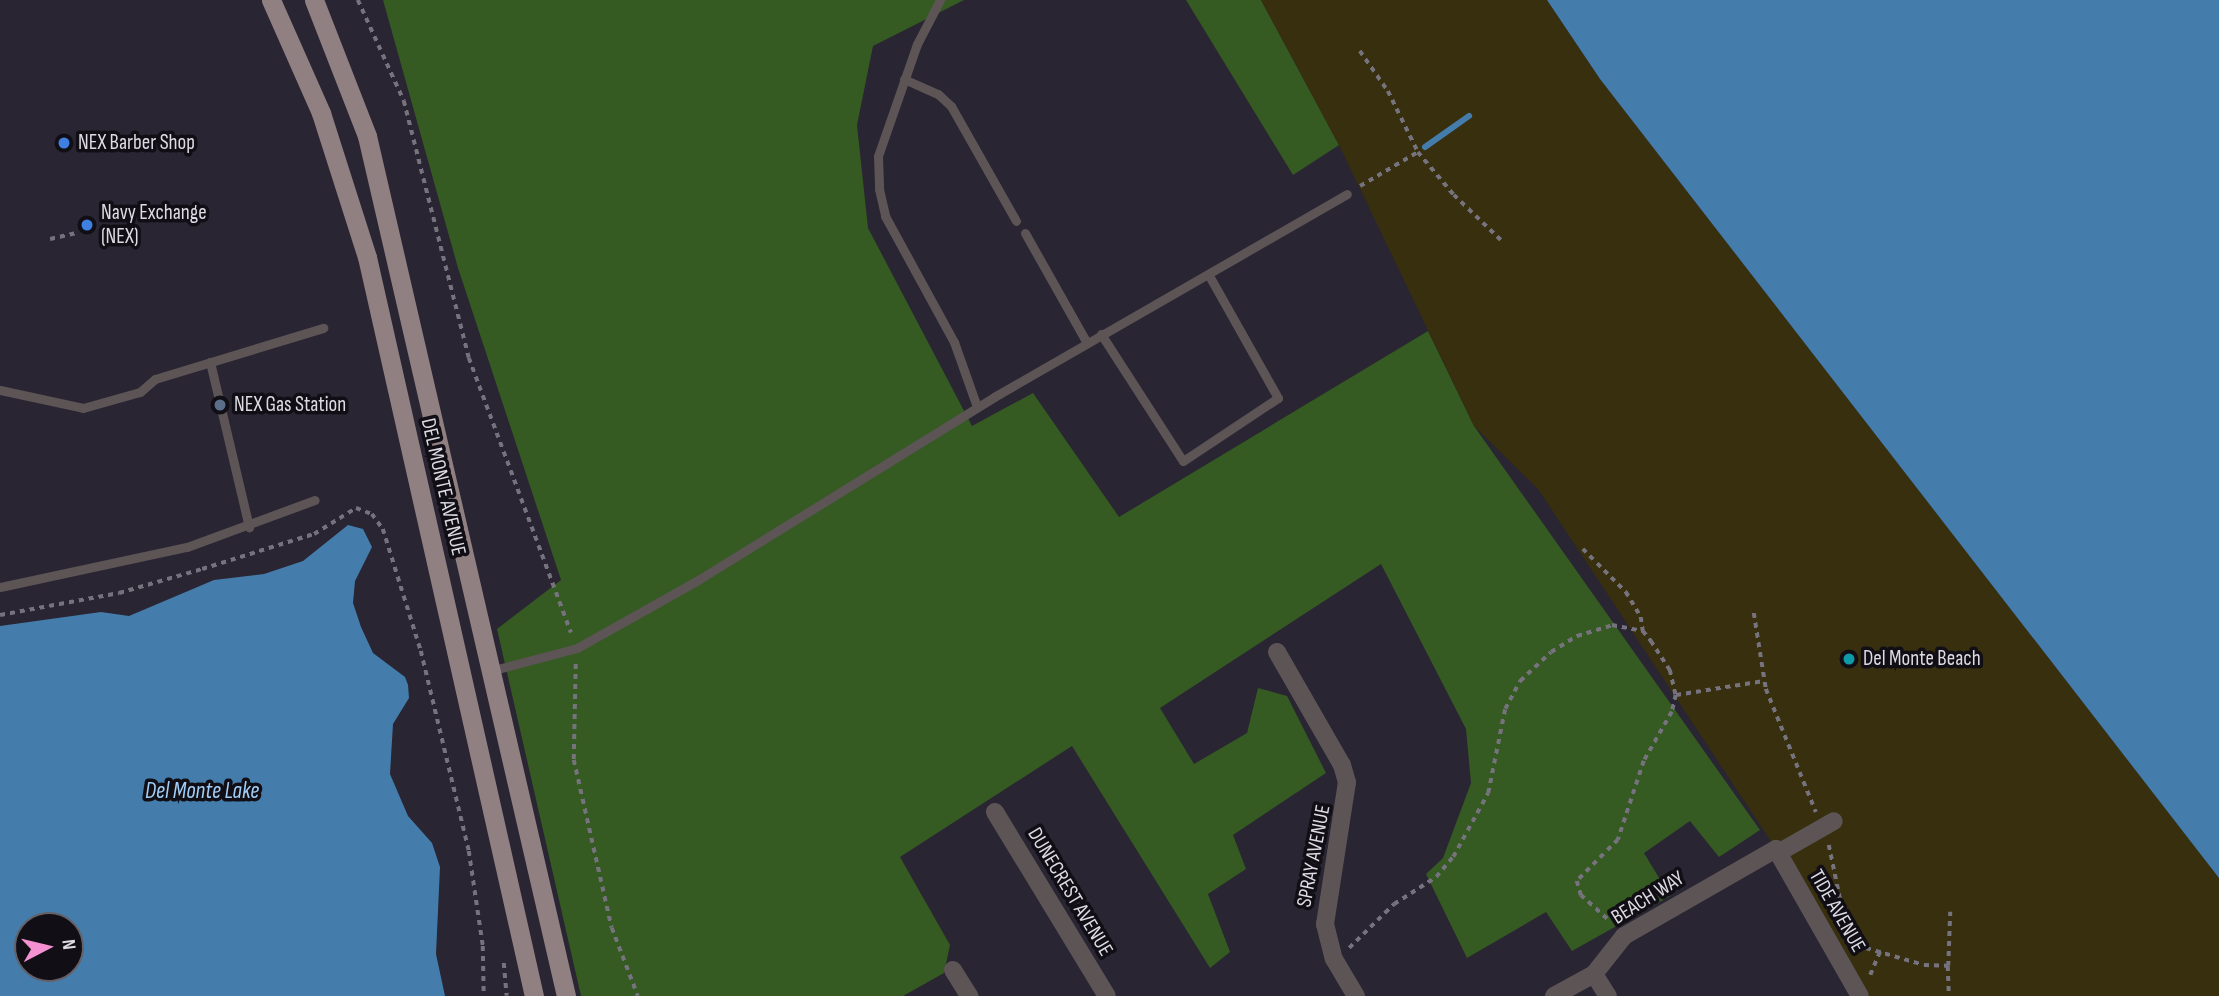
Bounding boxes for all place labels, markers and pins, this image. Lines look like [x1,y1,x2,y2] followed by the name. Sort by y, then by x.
[78,130,195,156] place label: NEX Barber Shop
[56,135,72,151] marker: NEX Barber Shop
[101,200,207,250] place label: Navy Exchange (NEX)
[79,217,95,233] marker: Navy Exchange (NEX)
[234,392,346,418] place label: NEX Gas Station
[212,397,228,413] marker: NEX Gas Station
[1863,646,1981,672] place label: Del Monte Beach
[1841,651,1857,667] marker: Del Monte Beach

